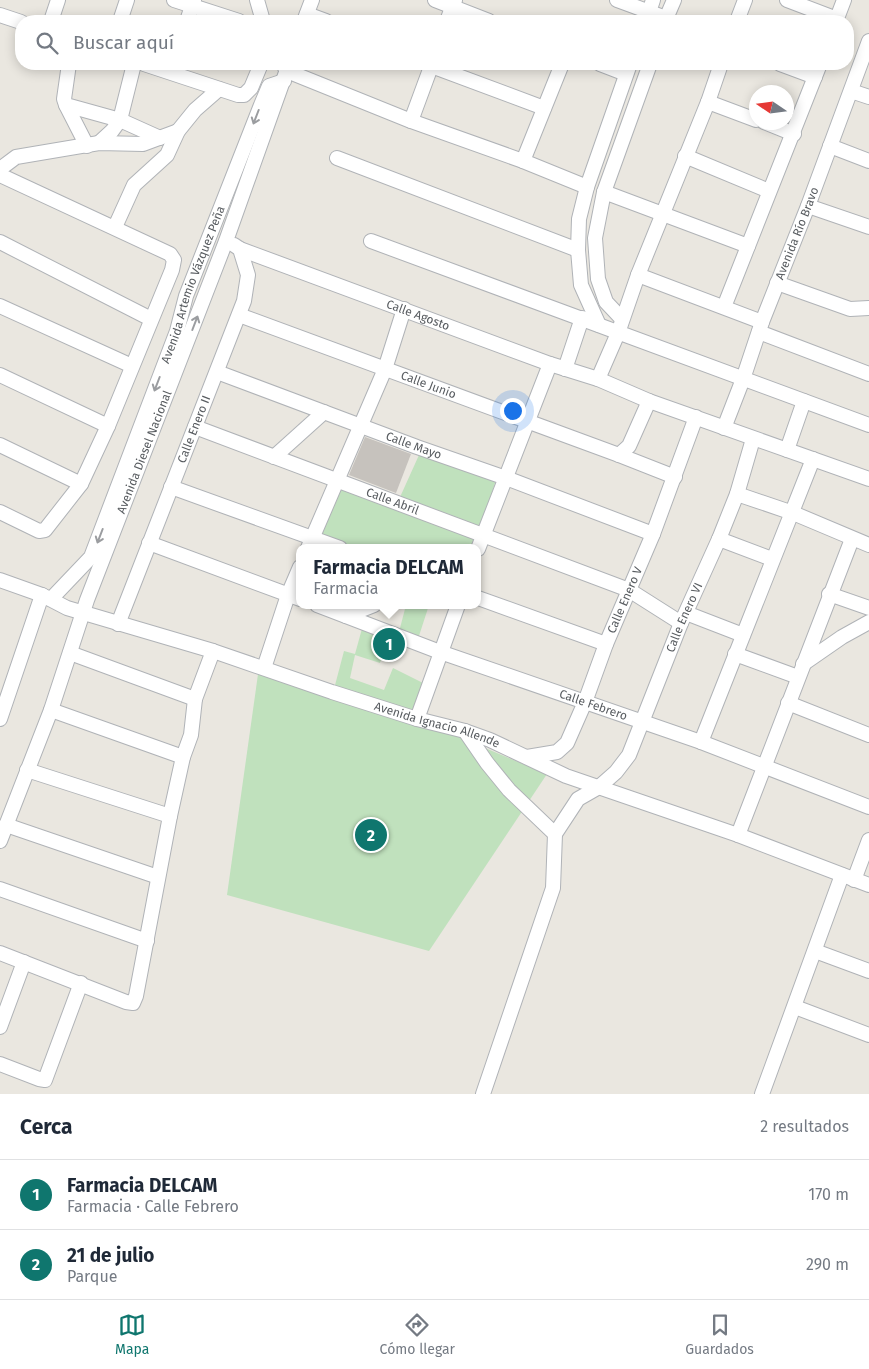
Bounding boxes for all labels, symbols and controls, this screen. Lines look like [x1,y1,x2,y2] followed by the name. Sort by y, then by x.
[15,15,854,70] search box
[33,29,61,57] icon: search
[73,31,174,54] text: Buscar aquí
[749,85,794,130] north arrow
[251,109,260,124] one-way arrow
[773,185,821,282] street label: Avenida Río Bravo
[158,204,228,365] street label: Avenida Artemio Vázquez Peña
[385,297,452,333] street label: Calle Agosto
[191,316,200,331] one-way arrow
[399,368,458,401] street label: Calle Junio
[152,376,161,391] one-way arrow
[114,388,175,516] street label: Avenida Diesel Nacional
[174,394,213,465] street label: Calle Enero II
[500,398,526,424] your location
[384,429,443,462] street label: Calle Mayo
[364,485,421,518] street label: Calle Abril
[94,528,104,543] one-way arrow
[296,544,481,609] popup
[313,556,464,579] text: Farmacia DELCAM
[604,565,645,635] street label: Calle Enero V
[313,579,378,598] text: Farmacia
[663,580,705,654] street label: Calle Enero VI
[373,625,405,663] pin: 1
[558,687,629,723] street label: Calle Febrero
[373,699,502,751] street label: Avenida Ignacio Allende
[355,816,387,854] pin: 2
[20,1114,72,1140] text: Cerca
[760,1117,849,1136] text: 2 resultados
[67,1174,217,1197] text: Farmacia DELCAM
[32,1185,40,1204] text: 1
[808,1185,849,1204] text: 170 m
[67,1197,239,1216] text: Farmacia · Calle Febrero
[67,1244,154,1267] text: 21 de julio
[32,1255,40,1274] text: 2
[806,1255,849,1274] text: 290 m
[67,1267,117,1286] text: Parque
[115,1311,149,1358] tab: Mapa
[380,1311,455,1358] tab: Cómo llegar
[685,1311,754,1358] tab: Guardados

